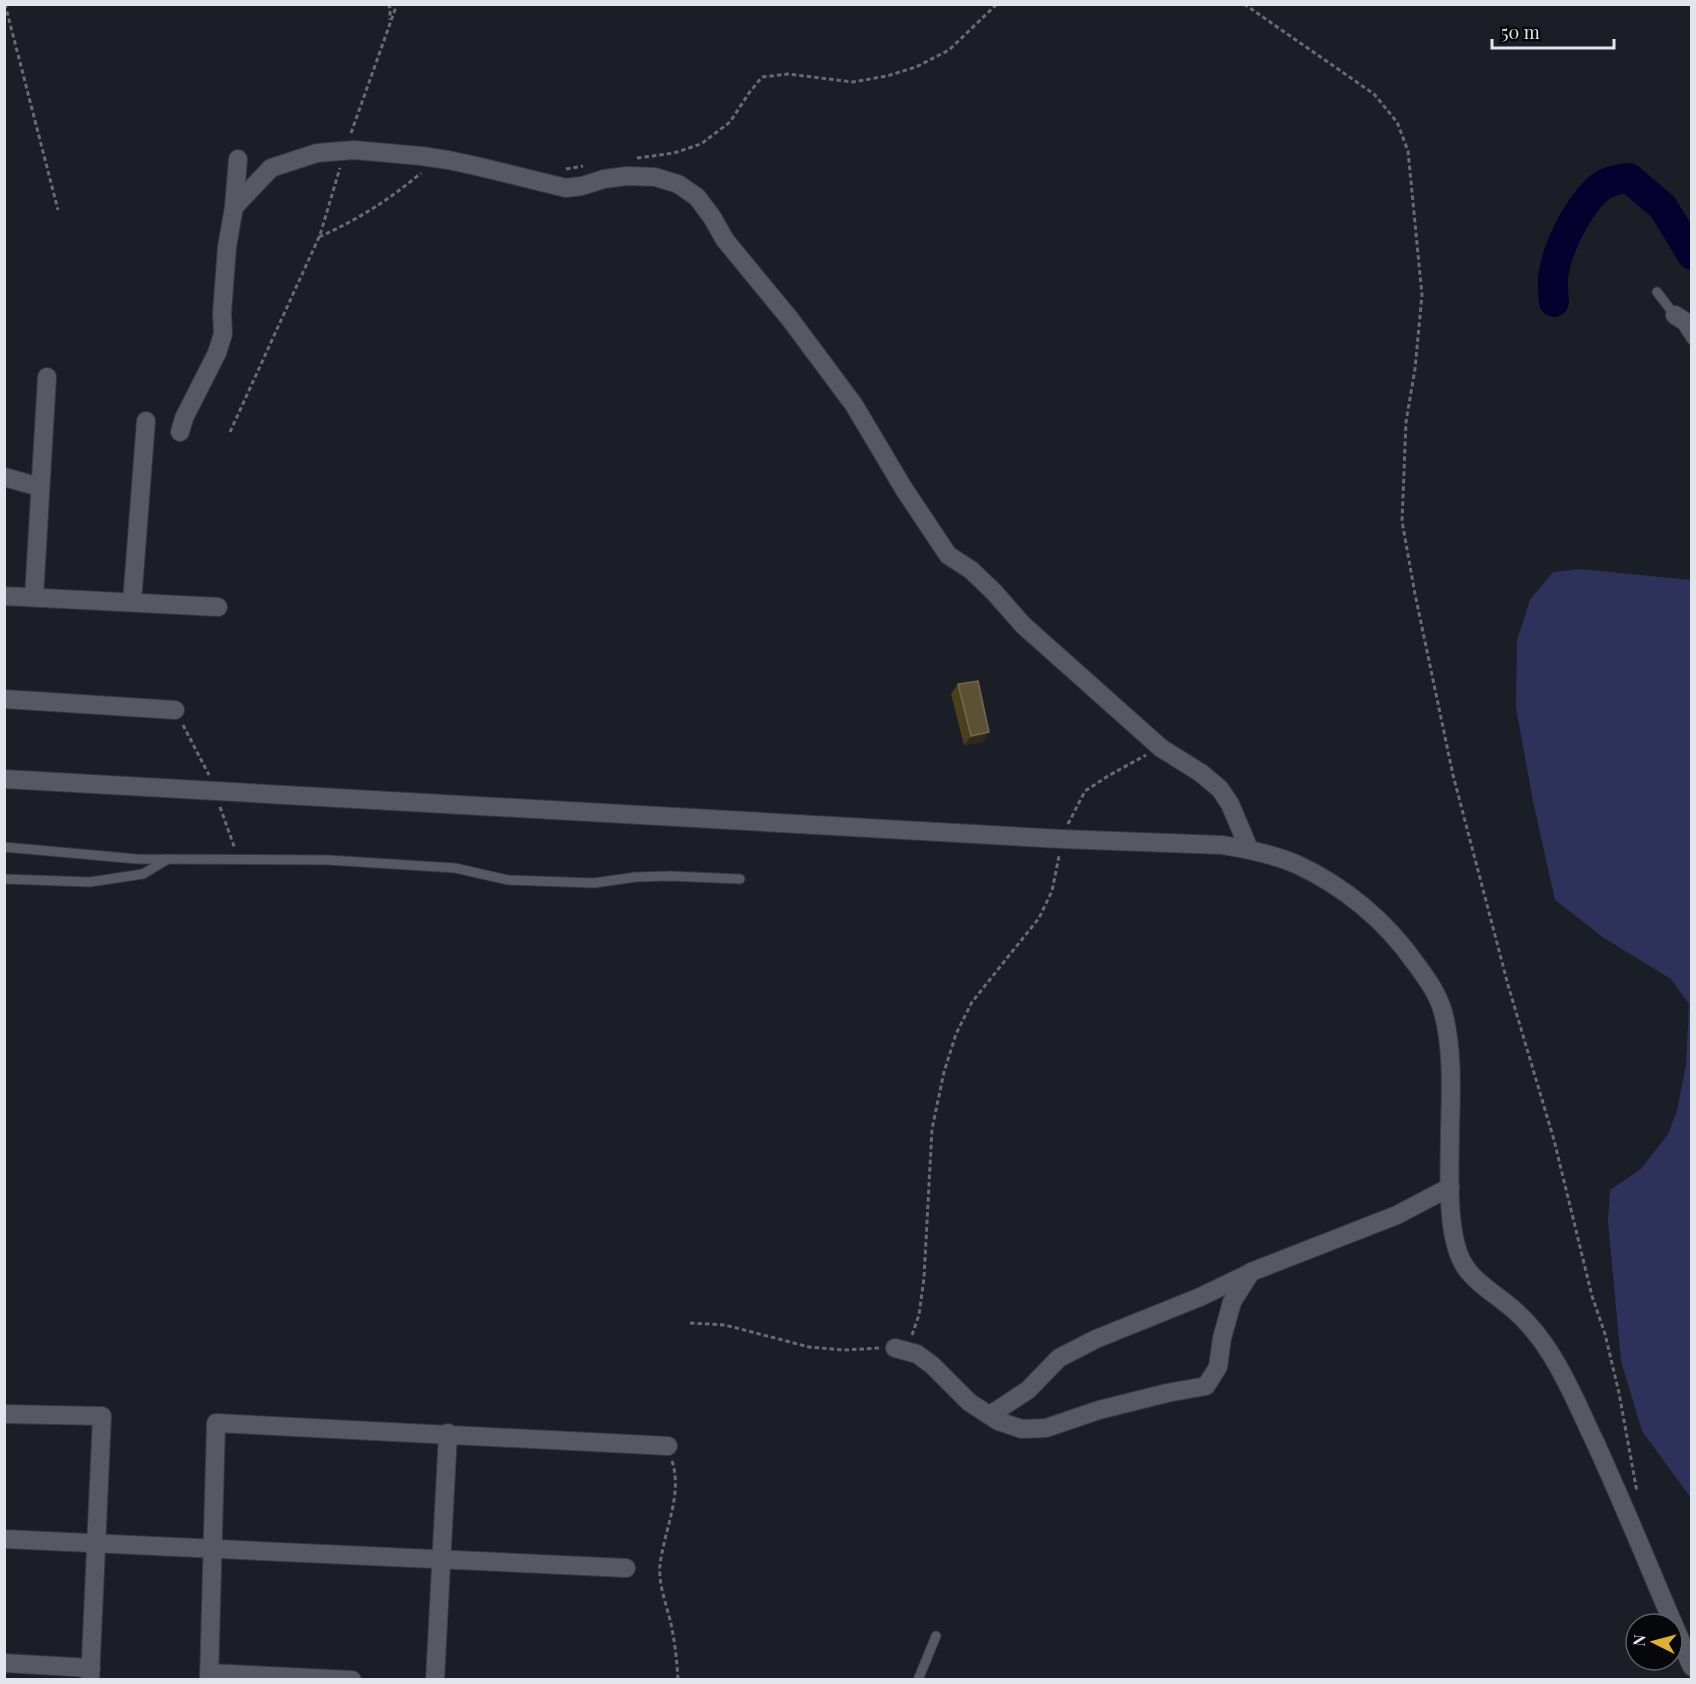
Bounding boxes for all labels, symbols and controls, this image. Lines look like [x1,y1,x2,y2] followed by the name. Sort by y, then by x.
[1492,12,1614,50] scale bar
[1501,20,1540,44] text: 50 m
[1624,1612,1684,1672] north arrow
[1628,1633,1650,1647] text: N

